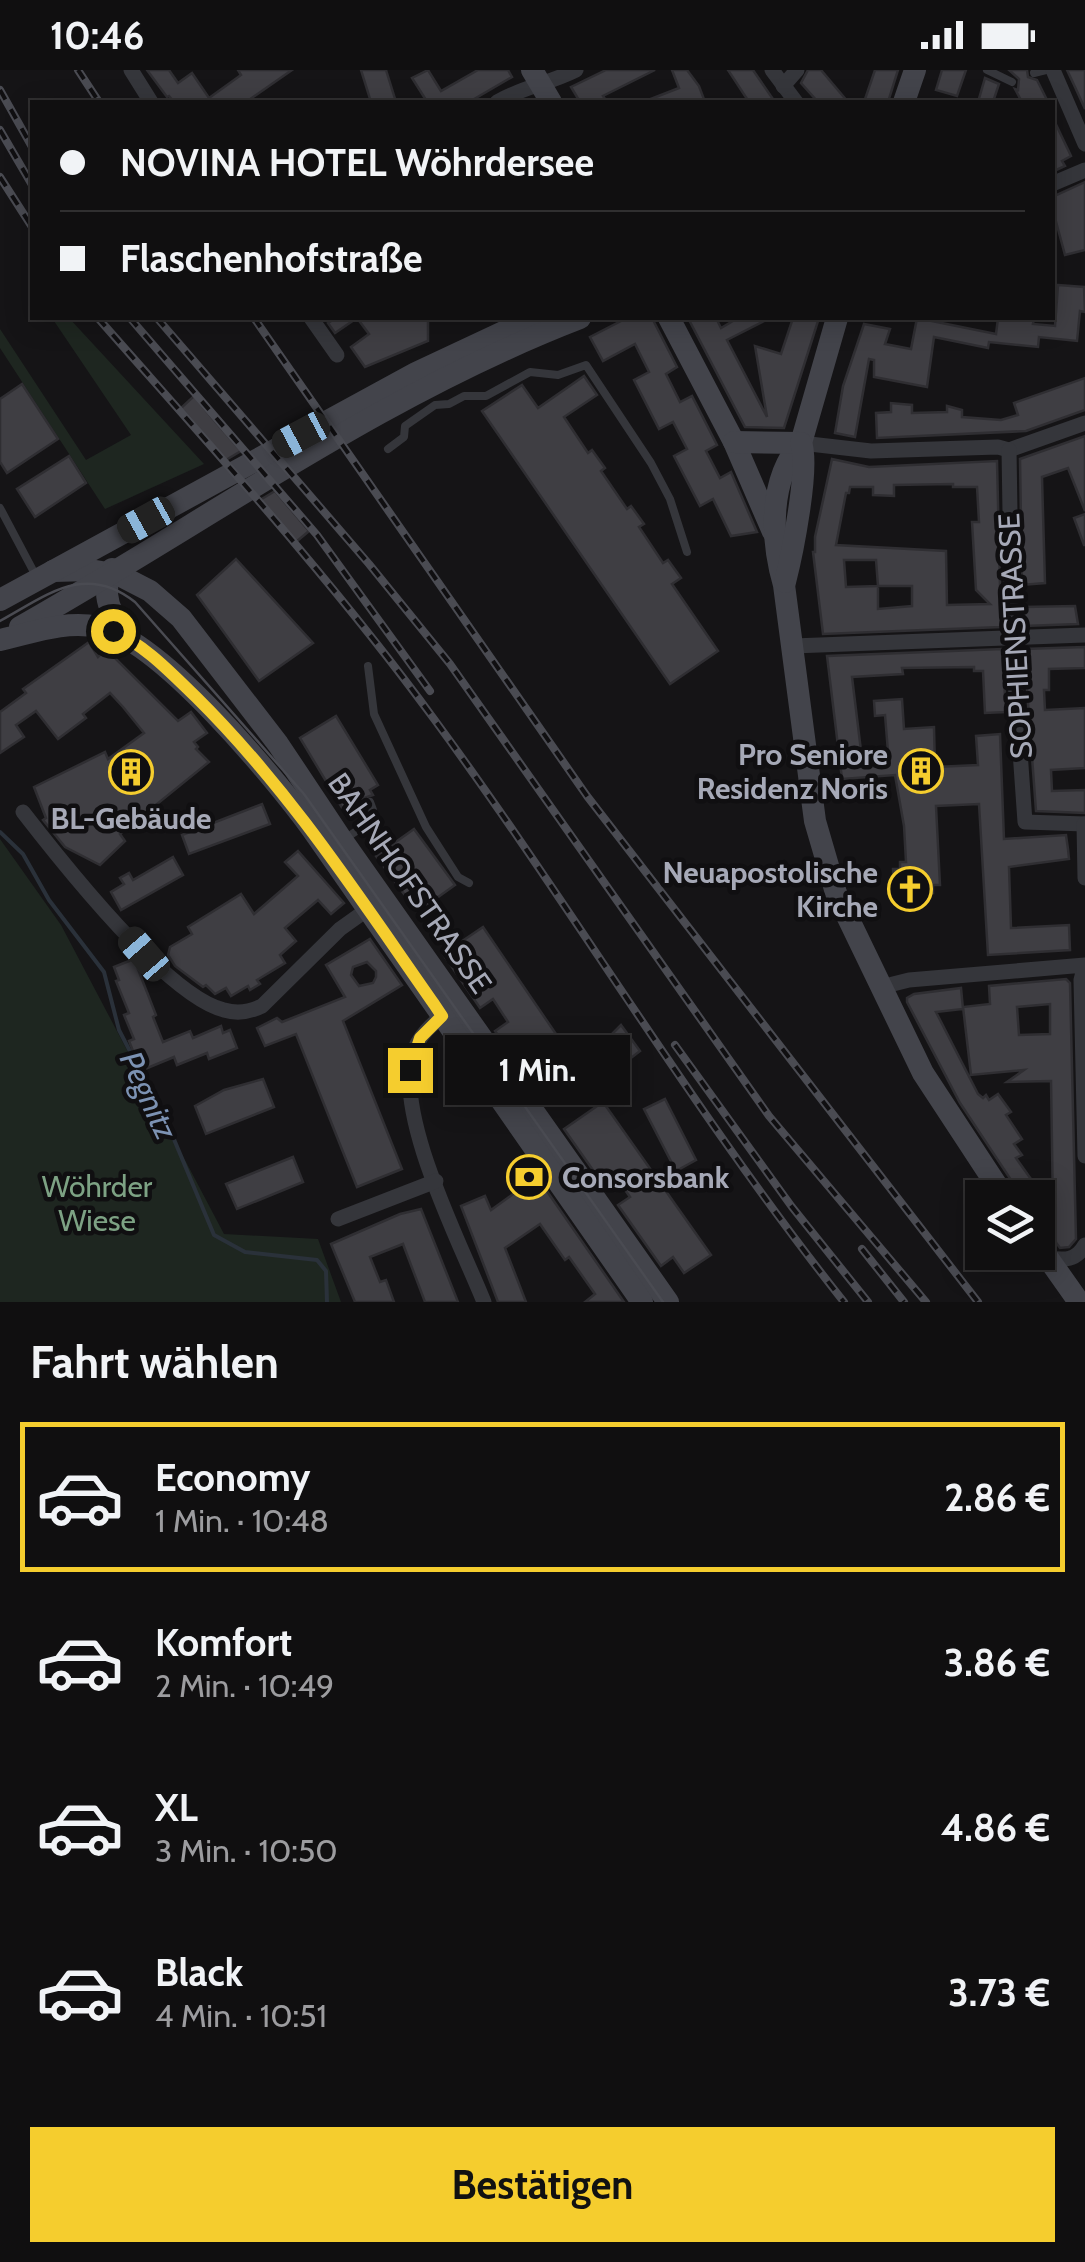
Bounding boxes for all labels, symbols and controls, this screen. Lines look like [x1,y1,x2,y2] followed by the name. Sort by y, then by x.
[50,12,144,59] text: 10:46
[120,139,594,186] text: NOVINA HOTEL Wöhrdersee
[120,235,422,282] text: Flaschenhofstraße
[267,408,335,462] car
[112,492,180,548] car
[990,512,1040,760] street label: SOPHIENSTRASSE
[91,609,136,654] route start
[697,736,888,807] place label: Pro Seniore Residenz Noris
[898,748,944,794] building icon: Pro Seniore Residenz Noris
[108,749,154,795] building icon: BL-Gebäude
[320,766,500,1000] street label: BAHNHOFSTRASSE
[50,800,212,837] place label: BL-Gebäude
[662,854,878,925] place label: Neuapostolische Kirche
[887,866,933,912] church icon: Neuapostolische Kirche
[113,922,175,986] car
[445,1035,630,1105] callout: 1 Min.
[112,1045,187,1147] water label: Pegnitz
[388,1048,433,1093] route end
[499,1050,576,1089] text: 1 Min.
[506,1154,552,1200] bank icon: Consorsbank
[562,1159,730,1196] place label: Consorsbank
[42,1168,153,1239] park label: Wöhrder Wiese
[965,1180,1055,1270] map controls
[965,1180,1055,1270] button: layers
[30,1335,279,1389] text: Fahrt wählen
[35,1452,125,1542] icon: car
[155,1454,310,1501] text: Economy
[944,1474,1050,1521] text: 2.86 €
[155,1501,329,1540] text: 1 Min. · 10:48
[35,1617,125,1707] icon: car
[155,1619,292,1666] text: Komfort
[944,1639,1050,1686] text: 3.86 €
[155,1666,334,1705] text: 2 Min. · 10:49
[35,1782,125,1872] icon: car
[155,1784,198,1831] text: XL
[941,1804,1050,1851] text: 4.86 €
[155,1831,338,1870] text: 3 Min. · 10:50
[35,1947,125,2037] icon: car
[155,1949,243,1996] text: Black
[948,1969,1050,2016] text: 3.73 €
[155,1996,327,2035] text: 4 Min. · 10:51
[30,2127,1055,2242] button: Bestätigen

